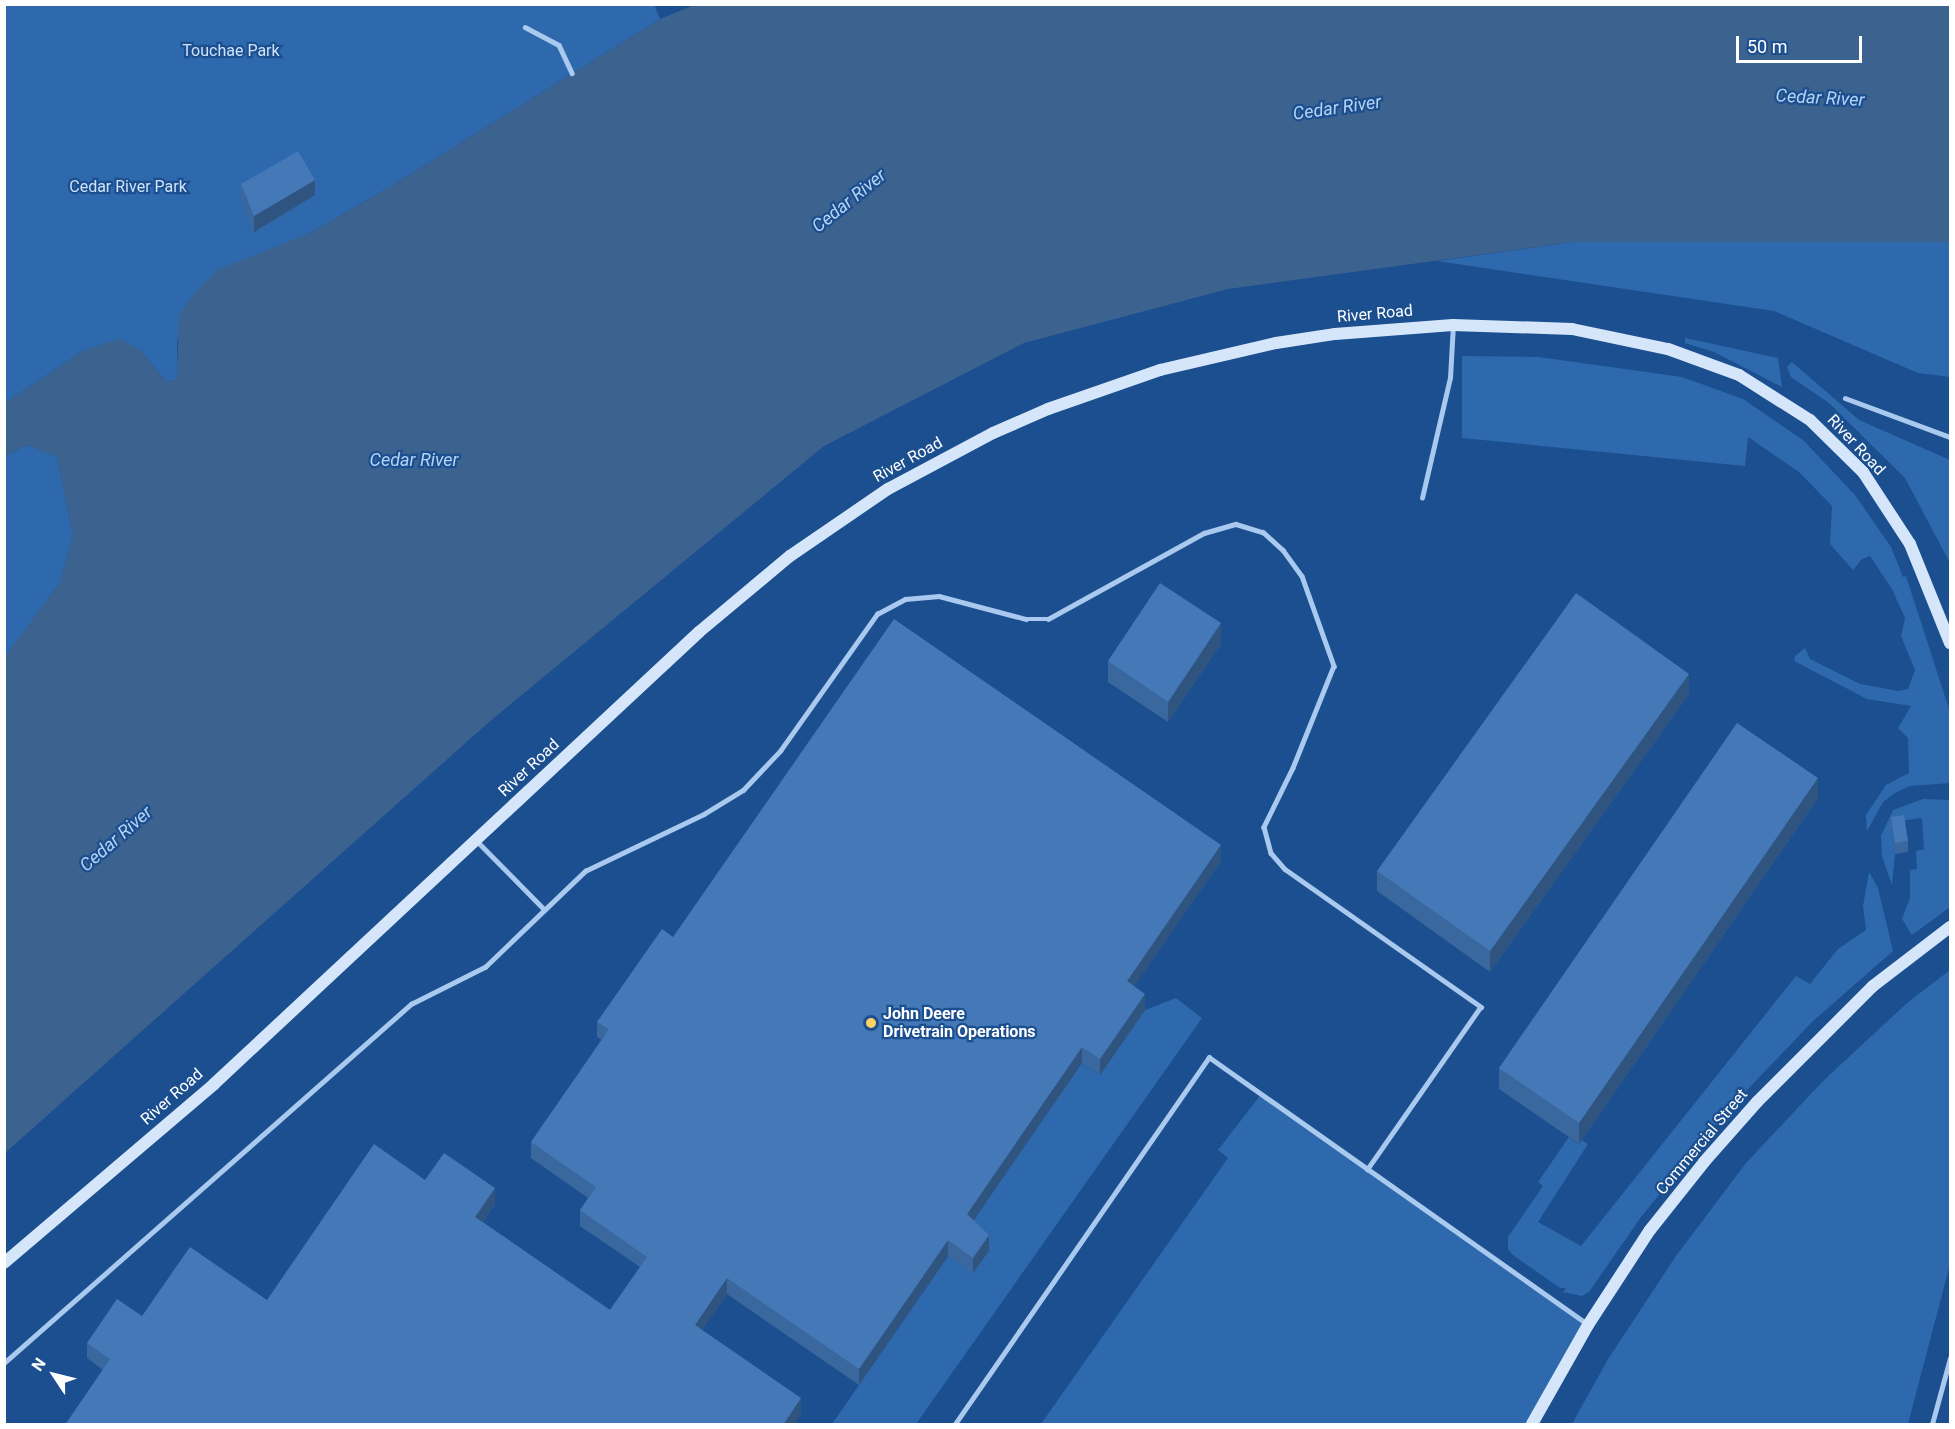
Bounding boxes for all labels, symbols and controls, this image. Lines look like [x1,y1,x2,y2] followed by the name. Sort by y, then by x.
[1739,24,1865,62] scale bar
[1747,36,1787,57] text: 50 m
[182,41,280,61] park label: Touchae Park
[1775,85,1865,111] water label: Cedar River
[1292,91,1382,125] water label: Cedar River
[808,165,890,237] water label: Cedar River
[69,177,187,197] park label: Cedar River Park
[1336,301,1414,327] street label: River Road
[1823,411,1889,479] street label: River Road
[870,433,946,487] street label: River Road
[370,449,458,471] water label: Cedar River
[495,735,563,801] street label: River Road
[75,802,157,876] water label: Cedar River
[883,1004,1036,1042] place label: John Deere Drivetrain Operations
[864,1016,878,1030] marker: John Deere Drivetrain Operations
[137,1065,207,1129] street label: River Road
[1652,1085,1752,1199] street label: Commercial Street
[24,1345,84,1405] north arrow
[28,1354,50,1374] text: N

